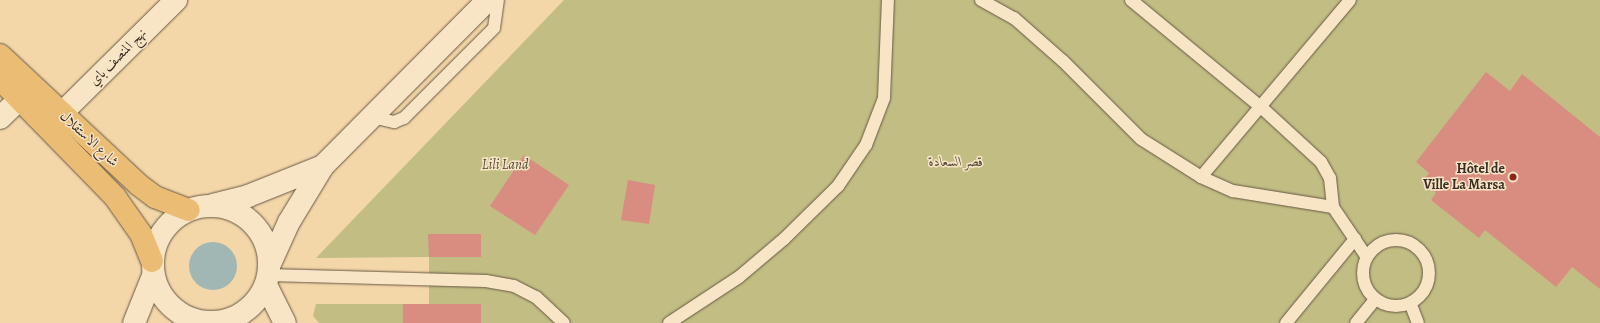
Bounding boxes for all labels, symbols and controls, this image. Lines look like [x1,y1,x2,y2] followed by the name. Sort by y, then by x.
[86,25,150,89] street label: نهج المنصف باي
[56,108,122,170] street label: شارع الاستقلال
[929,154,983,170] park label: قصر السعادة
[482,157,528,173] park label: Lili Land
[1423,161,1505,194] place label: Hôtel de Ville La Marsa
[1508,172,1518,182] marker: Hôtel de Ville La Marsa

